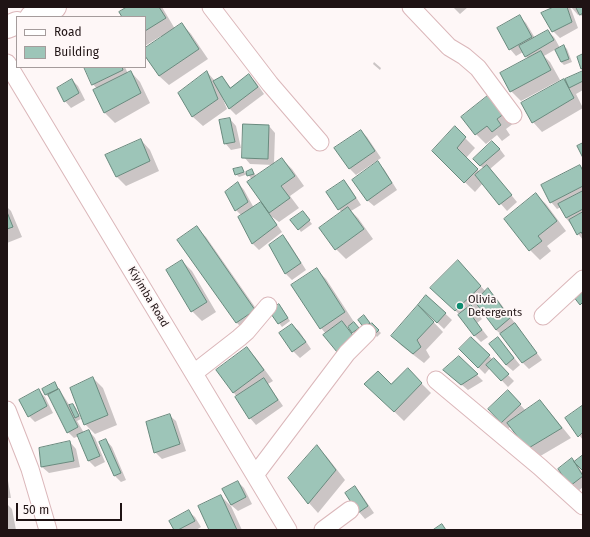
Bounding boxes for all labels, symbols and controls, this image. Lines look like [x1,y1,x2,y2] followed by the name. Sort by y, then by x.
[16,16,146,68] legend
[54,25,82,39] text: Road
[54,45,99,59] text: Building
[125,264,171,330] street label: Kiyimba Road
[468,293,522,319] place label: Olivia Detergents
[455,301,465,311] marker: Olivia Detergents
[18,495,124,521] scale bar
[23,503,49,517] text: 50 m

